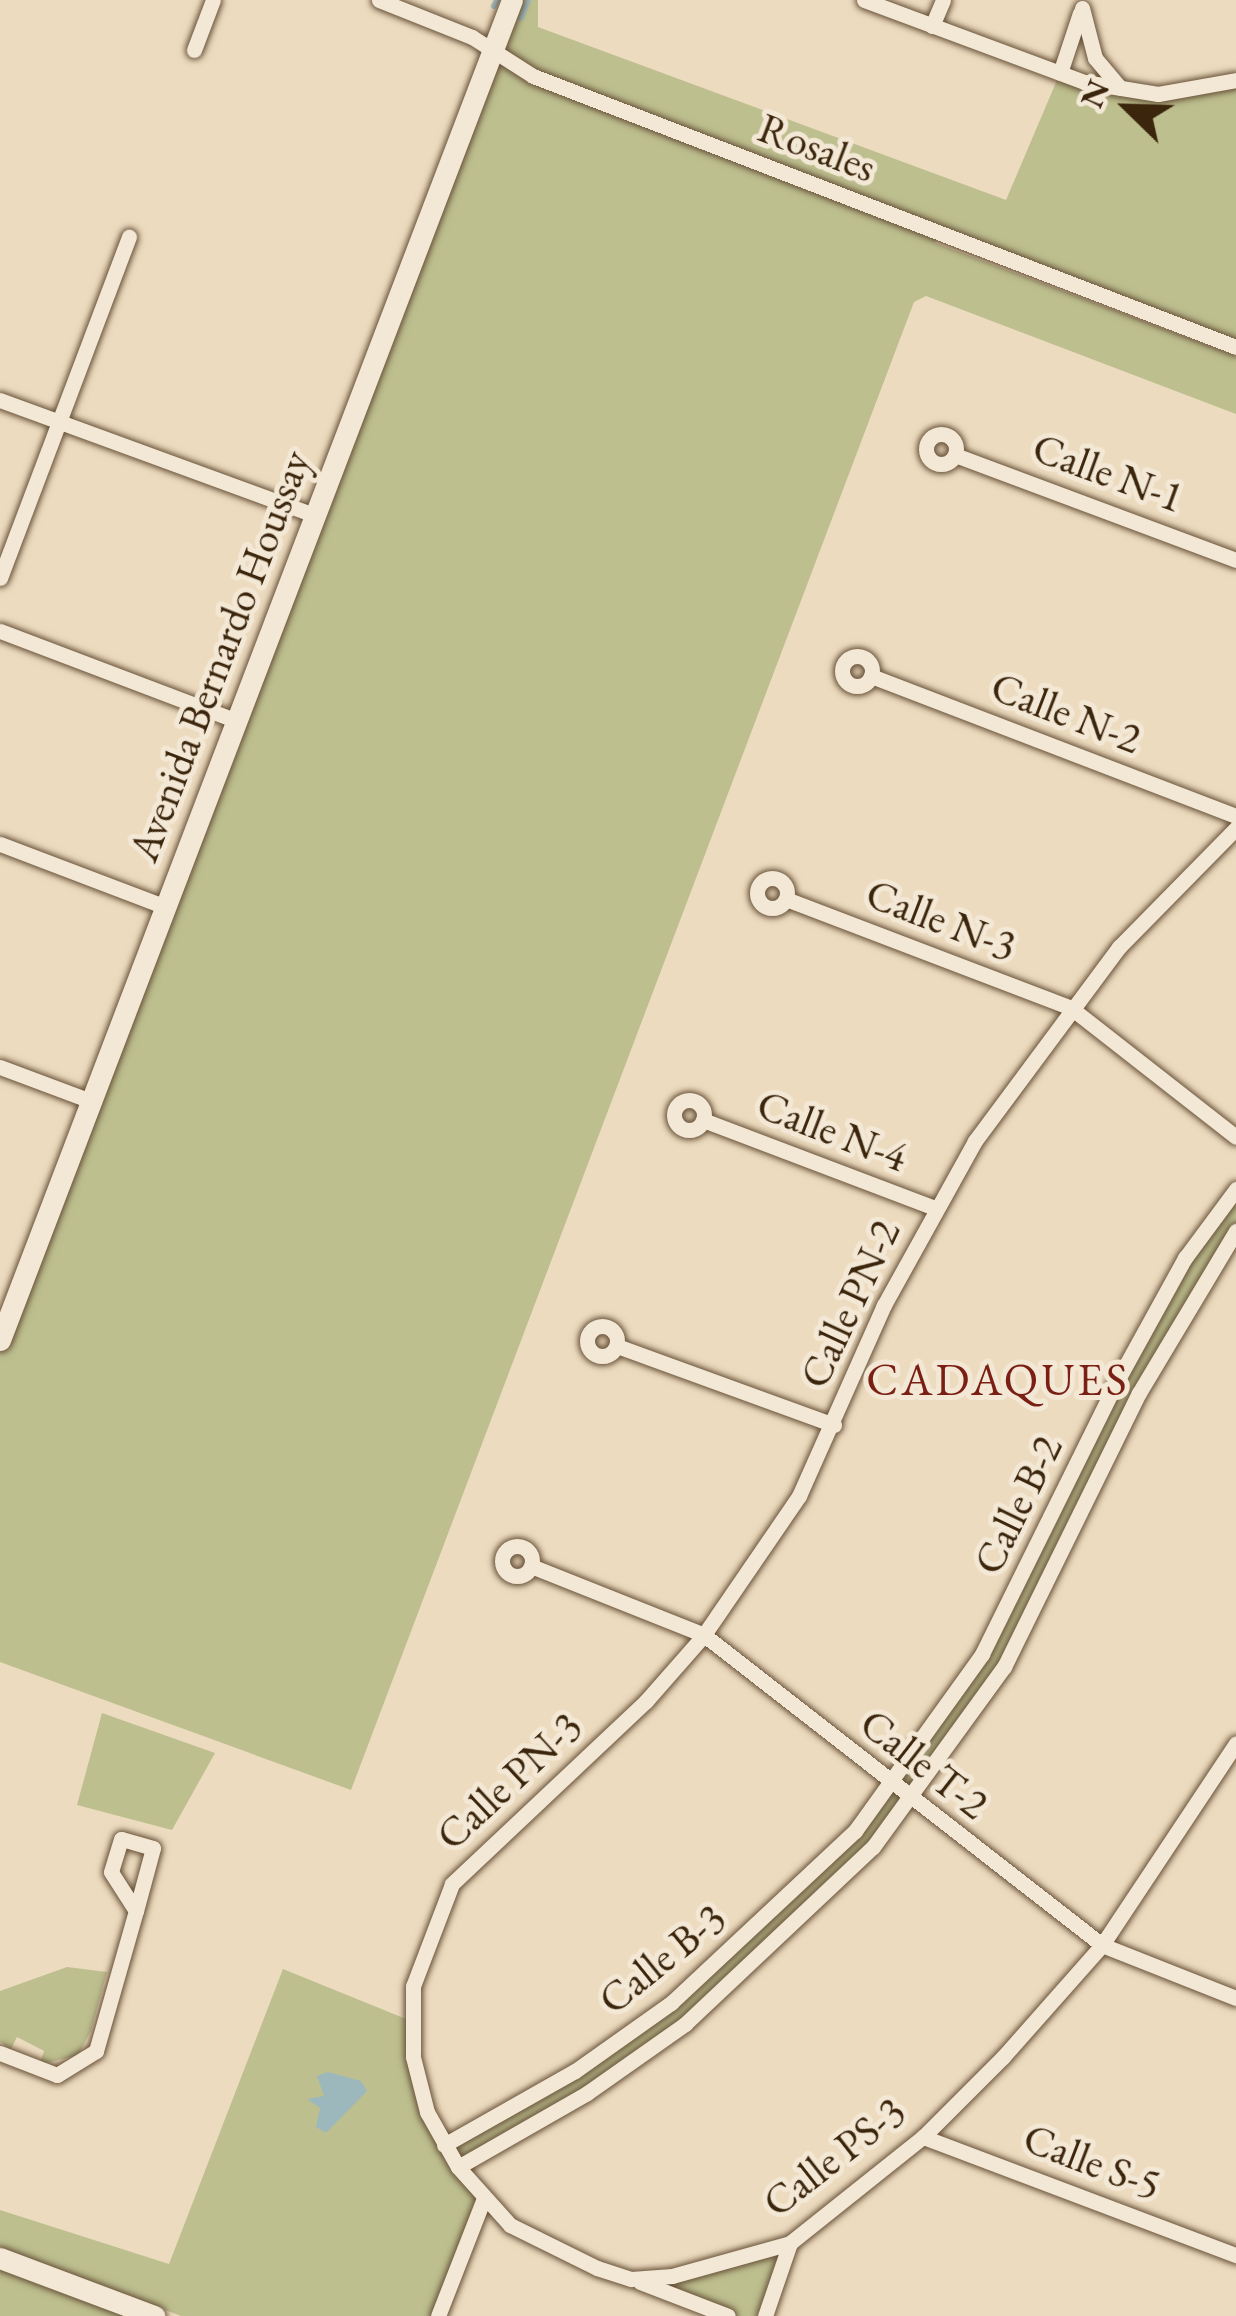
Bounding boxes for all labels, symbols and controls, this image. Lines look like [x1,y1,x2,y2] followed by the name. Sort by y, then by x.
[1068,48,1188,168] north arrow
[1069,73,1119,114] text: N
[751,103,883,193] street label: Rosales
[1026,423,1190,523] street label: Calle N-1
[118,443,322,869] street label: Avenida Bernardo Houssay
[984,661,1148,765] street label: Calle N-2
[859,868,1023,972] street label: Calle N-3
[750,1079,914,1183] street label: Calle N-4
[789,1212,911,1396] street label: Calle PN-2
[866,1353,1130,1407] district label: CADAQUES
[963,1428,1073,1582] street label: Calle B-2
[850,1698,998,1830] street label: Calle T-2
[426,1701,592,1861] street label: Calle PN-3
[589,1893,735,2025] street label: Calle B-3
[753,2086,915,2228] street label: Calle PS-3
[1016,2113,1168,2211] street label: Calle S-5

